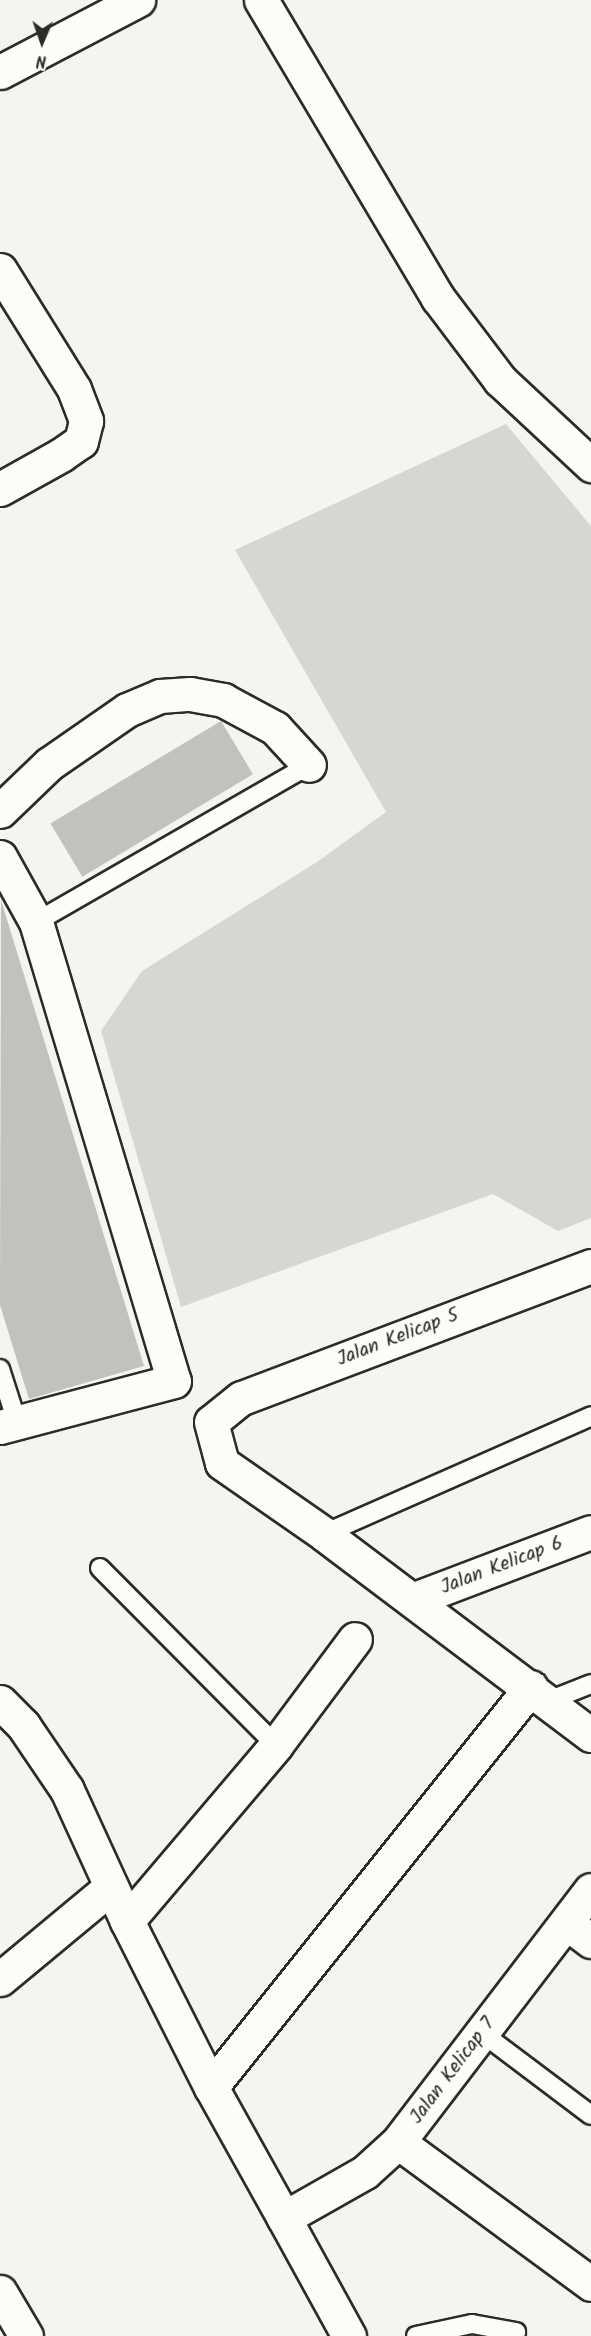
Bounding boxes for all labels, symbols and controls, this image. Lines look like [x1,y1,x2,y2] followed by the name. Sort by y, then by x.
[12,12,72,72] north arrow
[36,48,47,73] text: N
[334,1304,462,1372] street label: Jalan Kelicap 5
[437,1532,567,1600] street label: Jalan Kelicap 6
[405,2013,501,2129] street label: Jalan Kelicap 7

